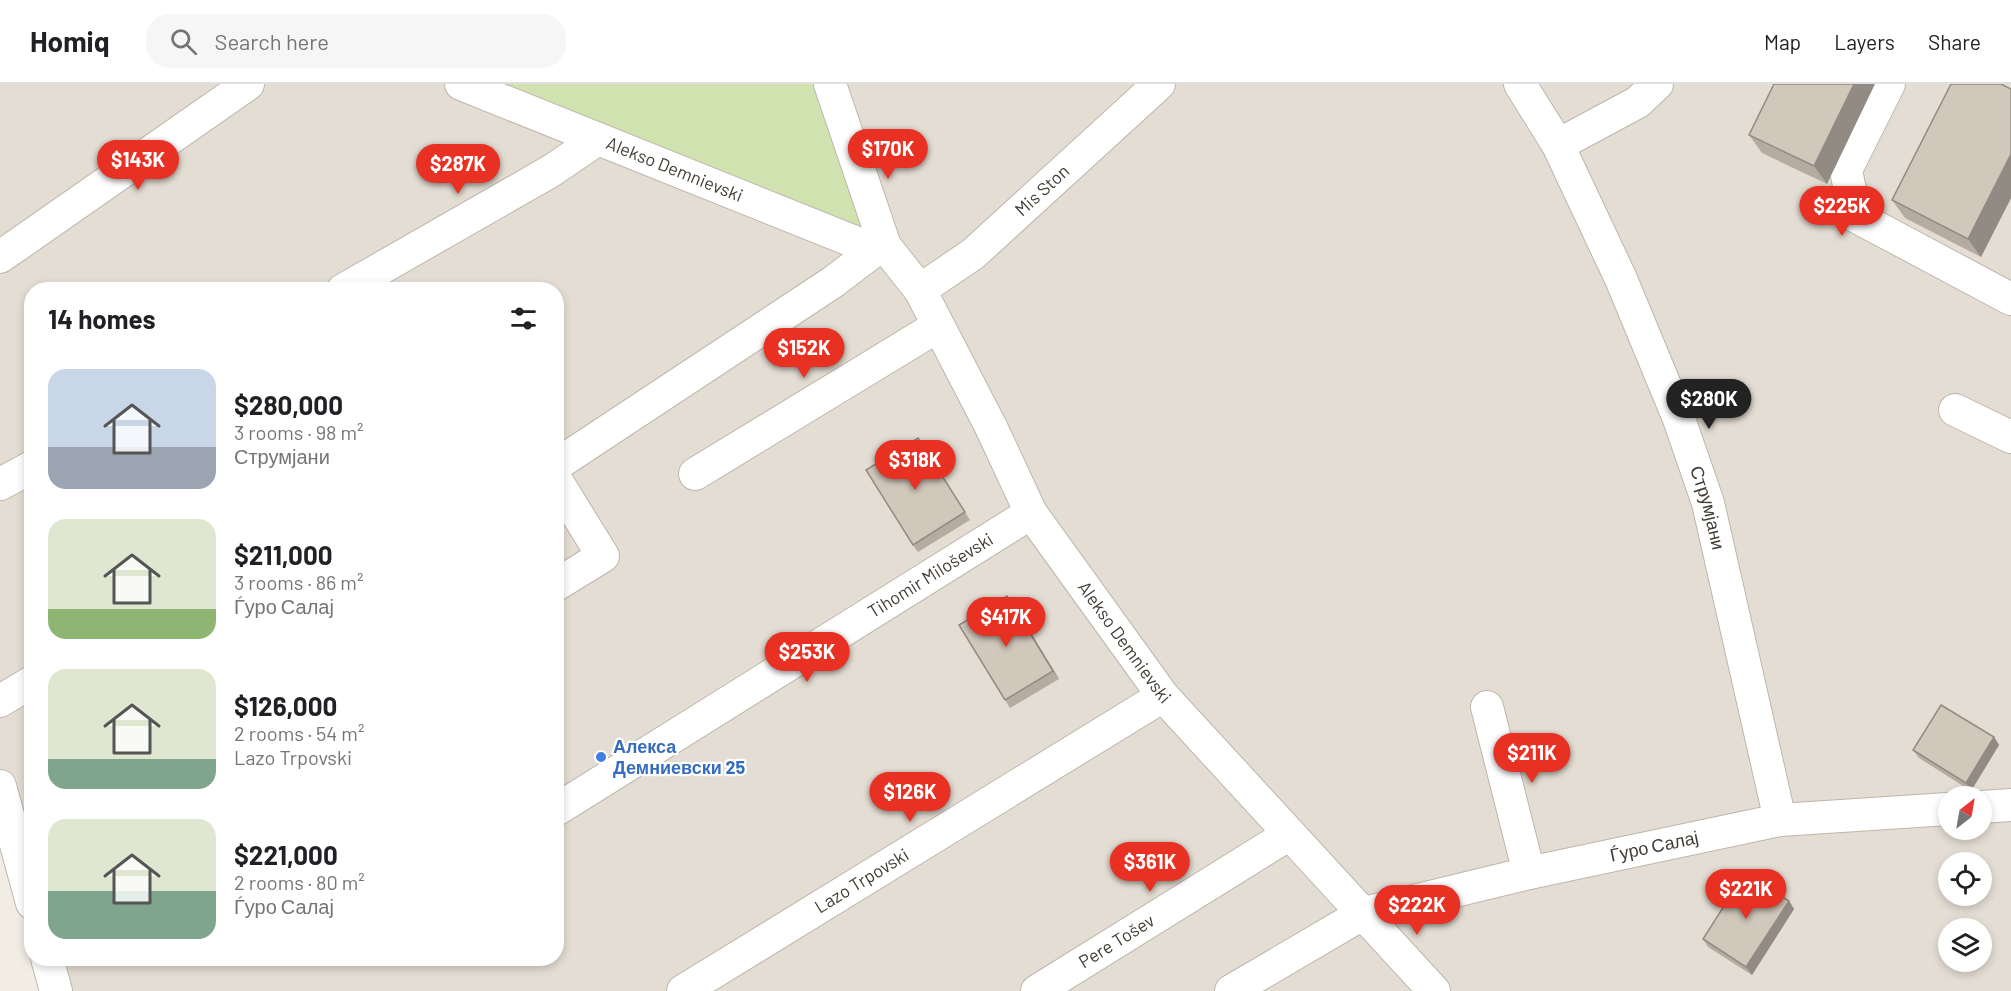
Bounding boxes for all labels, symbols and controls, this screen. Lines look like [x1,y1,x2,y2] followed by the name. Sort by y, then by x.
[146,14,566,68] search box
[30,24,110,58] text: Homiq
[167,25,200,58] icon: search
[215,28,329,54] text: Search here
[1764,29,1801,54] text: Map
[1834,29,1895,54] text: Layers
[1928,29,1981,54] text: Share
[846,129,930,180] pin: $170K
[603,131,746,206] street label: Alekso Demnievski
[862,136,914,160] text: $170K
[96,140,180,191] pin: $143K
[416,144,500,195] pin: $287K
[111,147,165,171] text: $143K
[430,151,486,175] text: $287K
[1010,159,1073,220] street label: Mis Ston
[1800,186,1884,237] pin: $225K
[1813,193,1871,217] text: $225K
[507,302,540,335] icon: filters
[48,303,155,334] text: 14 homes
[762,328,846,379] pin: $152K
[777,335,831,359] text: $152K
[1667,379,1751,430] pin: $280K
[1680,386,1738,410] text: $280K
[234,389,343,420] text: $280,000
[96,393,168,465] icon: home
[234,420,364,444] text: 3 rooms · 98 m²
[873,440,957,491] pin: $318K
[234,444,330,468] text: Струмјани
[889,447,941,471] text: $318K
[1686,463,1730,552] street label: Струмјани
[864,527,997,622] street label: Tihomir Miloševski
[234,539,333,570] text: $211,000
[96,543,168,615] icon: home
[234,570,363,594] text: 3 rooms · 86 m²
[1074,576,1176,708] street label: Alekso Demnievski
[234,594,334,618] text: Ѓуро Салај
[964,597,1048,648] pin: $417K
[980,604,1032,628] text: $417K
[765,632,849,683] pin: $253K
[779,639,835,663] text: $253K
[234,690,337,721] text: $126,000
[96,693,168,765] icon: home
[234,721,364,745] text: 2 rooms · 54 m²
[1490,733,1574,784] pin: $211K
[613,735,745,778] place label: Алекса Демниевски 25
[1507,740,1557,764] text: $211K
[234,745,352,769] text: Lazo Trpovski
[594,750,608,764] marker: Алекса Демниевски 25
[868,772,952,823] pin: $126K
[884,779,936,803] text: $126K
[1938,786,1992,840] north arrow
[1938,786,1992,972] map controls
[1608,826,1700,866] street label: Ѓуро Салај
[234,839,338,870] text: $221,000
[1108,842,1192,893] pin: $361K
[96,843,168,915] icon: home
[810,843,912,917] street label: Lazo Trpovski
[1124,849,1176,873] text: $361K
[1938,852,1992,906] button: locate
[1704,869,1788,920] pin: $221K
[234,870,365,894] text: 2 rooms · 80 m²
[1719,876,1773,900] text: $221K
[1375,885,1459,936] pin: $222K
[1388,892,1446,916] text: $222K
[234,894,334,918] text: Ѓуро Салај
[1074,908,1159,972] street label: Pere Tošev
[1938,918,1992,972] button: layers

